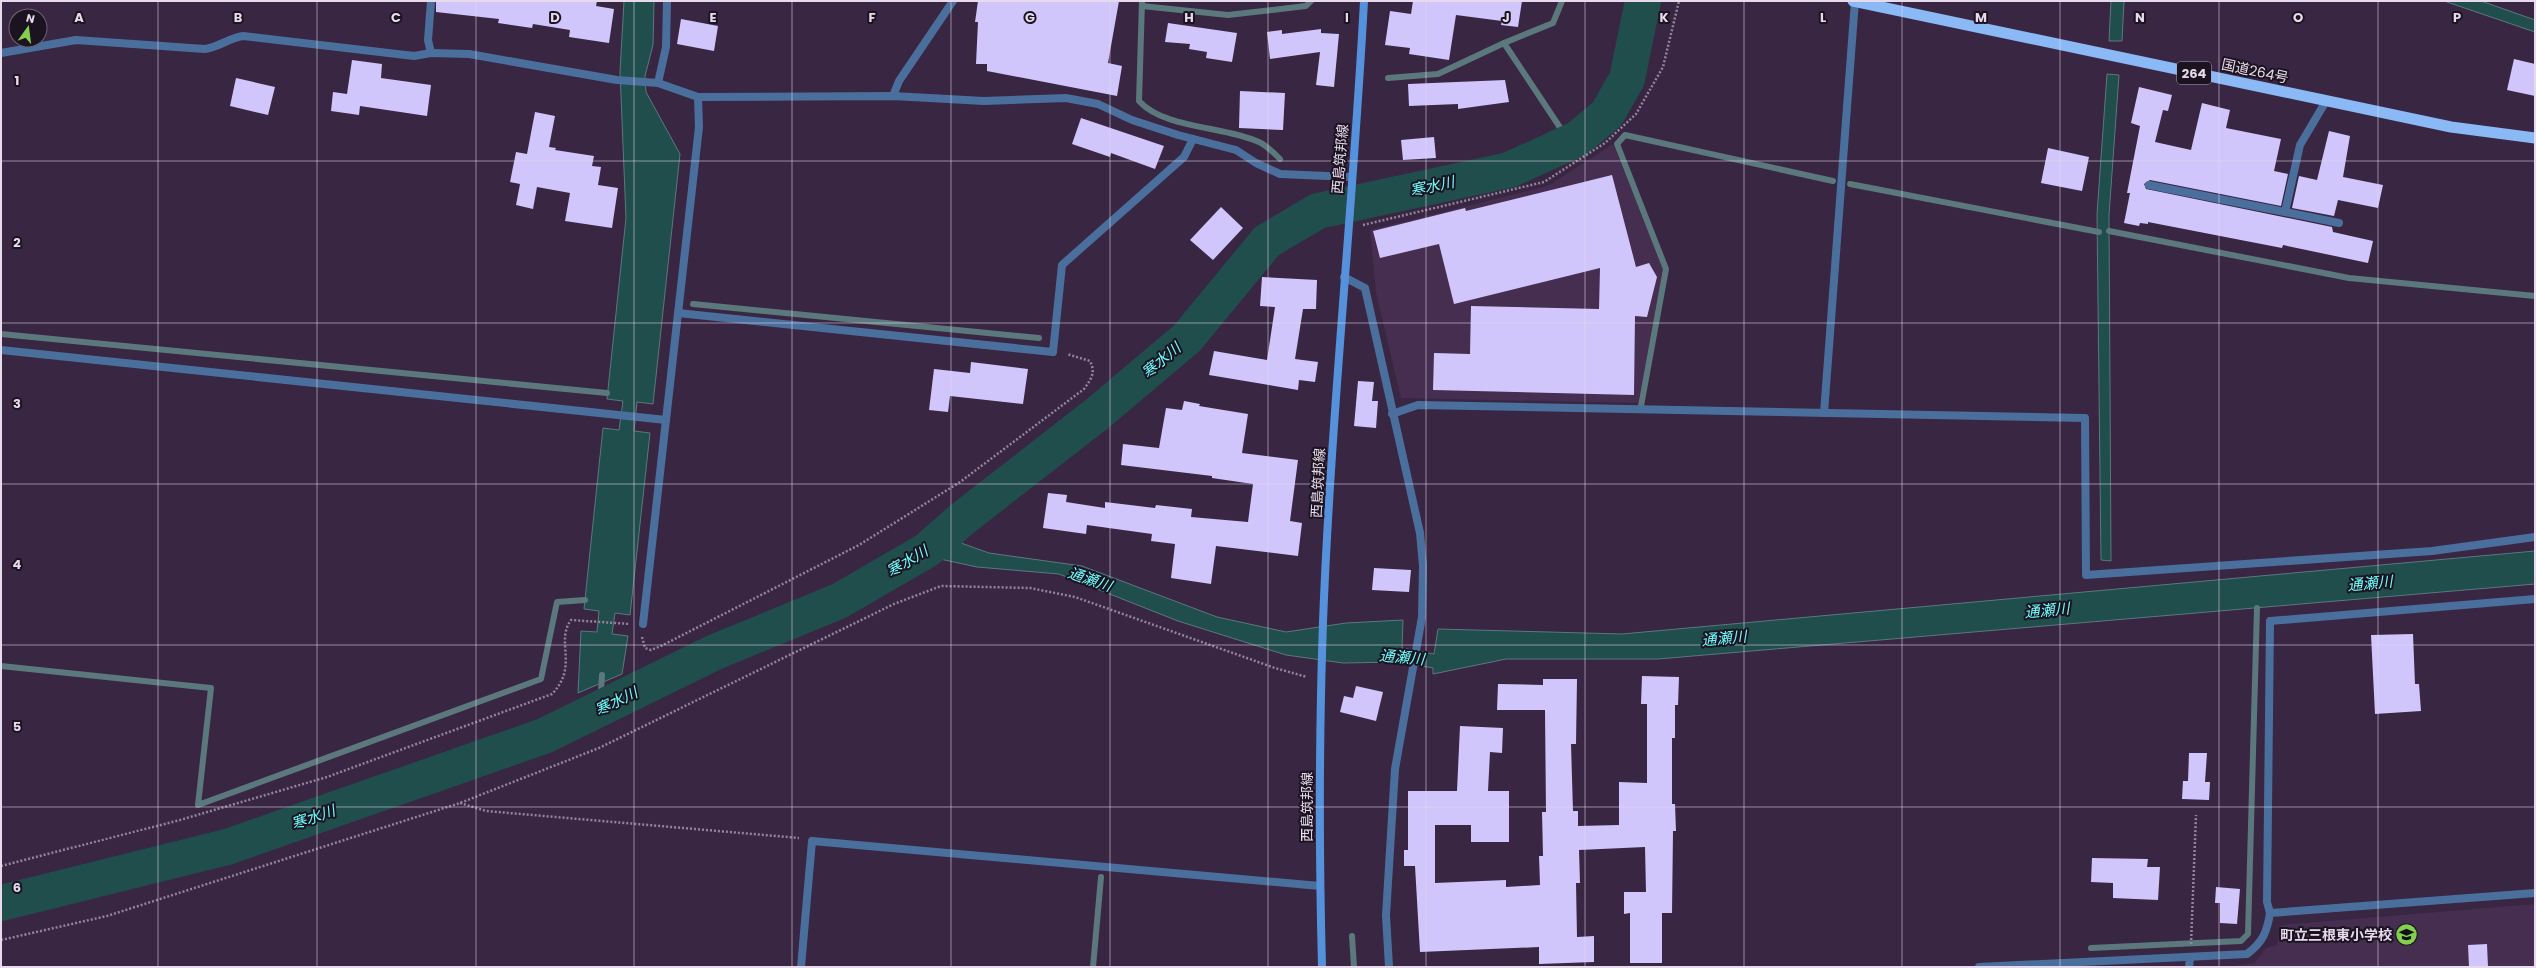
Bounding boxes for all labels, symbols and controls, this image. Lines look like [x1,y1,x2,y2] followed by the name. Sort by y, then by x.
[8,8,48,48] north arrow
[74,8,84,27] text: A
[234,8,243,27] text: B
[391,8,401,27] text: C
[550,8,560,27] text: D
[709,8,717,27] text: E
[868,8,876,27] text: F
[1025,8,1035,27] text: G
[1184,8,1194,27] text: H
[1345,8,1349,27] text: I
[1502,8,1510,27] text: J
[1659,8,1669,27] text: K
[1820,8,1826,27] text: L
[1975,8,1987,27] text: M
[2135,8,2145,27] text: N
[2293,8,2303,27] text: O
[2453,8,2461,27] text: P
[24,10,36,27] text: N
[2220,54,2290,88] street label: 国道264号
[2177,62,2211,84] road number: 264
[15,71,19,90] text: 1
[1327,123,1353,195] street label: 西島筑邦線
[1408,171,1458,201] water label: 寒水川
[13,233,21,252] text: 2
[1137,336,1187,383] water label: 寒水川
[13,394,21,413] text: 3
[1306,448,1330,518] street label: 西島筑邦線
[882,539,933,582] water label: 寒水川
[13,555,22,574] text: 4
[1065,562,1117,597] water label: 通瀬川
[2347,570,2395,595] water label: 通瀬川
[2024,597,2072,622] water label: 通瀬川
[1701,625,1749,650] water label: 通瀬川
[1379,645,1427,670] water label: 通瀬川
[591,681,643,720] water label: 寒水川
[13,717,21,736] text: 5
[1297,772,1317,842] street label: 西島筑邦線
[288,799,340,834] water label: 寒水川
[13,878,21,897] text: 6
[2394,922,2420,948] school or university icon: 町立三根東小学校
[2280,925,2392,945] place label: 町立三根東小学校

